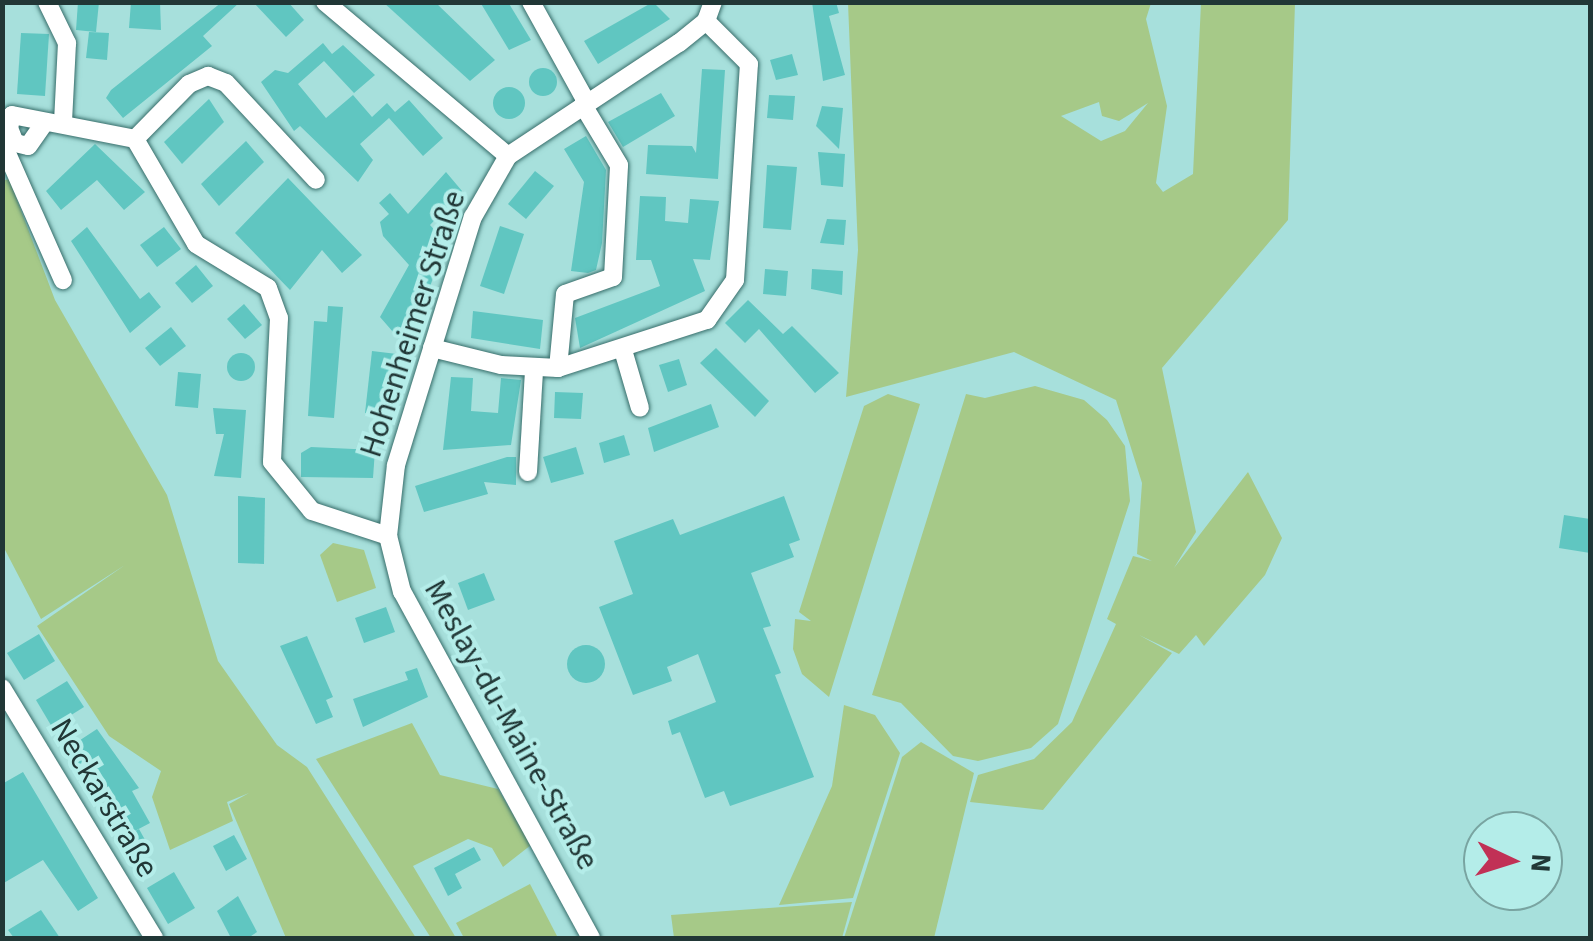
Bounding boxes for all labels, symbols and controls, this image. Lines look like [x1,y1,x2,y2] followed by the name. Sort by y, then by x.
[352,186,474,462] street label: Hohenheimer Straße
[415,574,607,876] street label: Meslay-du-Maine-Straße
[42,712,166,884] street label: Neckarstraße
[1463,811,1563,911] north arrow
[1520,852,1562,874] text: N

